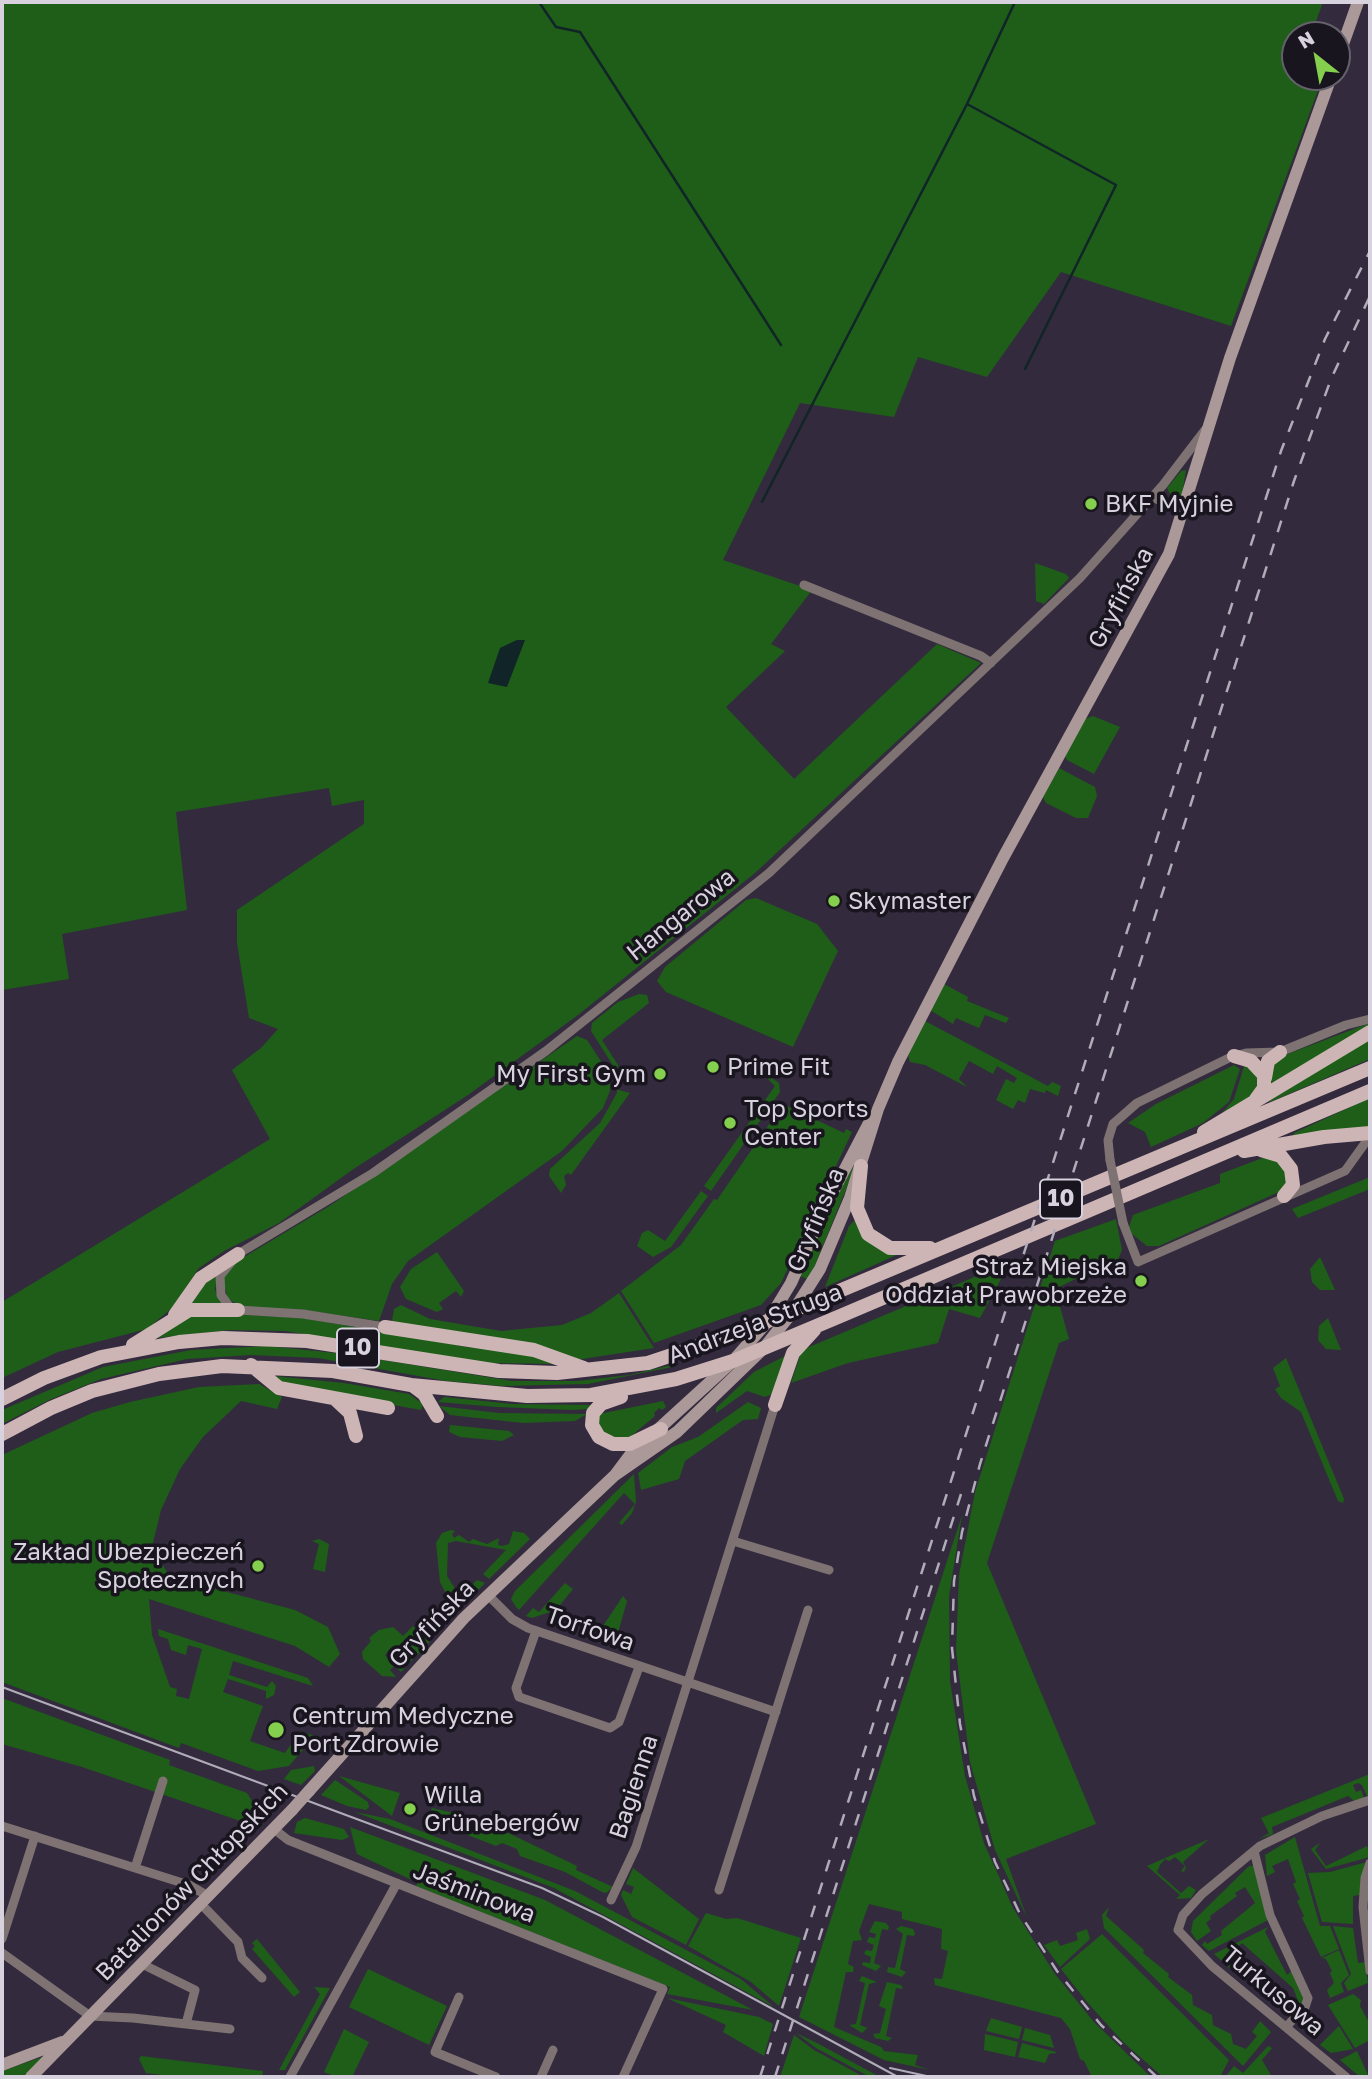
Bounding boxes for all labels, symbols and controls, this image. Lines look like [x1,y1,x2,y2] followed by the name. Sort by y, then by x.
[1281,21,1351,91] north arrow
[1294,26,1318,53] text: N
[1105,490,1234,518] place label: BKF Myjnie
[1083,496,1099,512] marker: BKF Myjnie
[1082,542,1160,654] street label: Gryfińska
[621,863,741,967] street label: Hangarowa
[848,887,971,915] place label: Skymaster
[826,893,842,909] marker: Skymaster
[727,1053,830,1081] place label: Prime Fit
[705,1059,721,1075] marker: Prime Fit
[496,1060,646,1088] place label: My First Gym
[652,1066,668,1082] marker: My First Gym
[744,1095,869,1151] place label: Top Sports Center
[722,1115,738,1131] marker: Top Sports Center
[781,1164,851,1276] street label: Gryfińska
[1040,1180,1082,1218] road number: 10
[885,1253,1127,1309] place label: Straż Miejska Oddział Prawobrzeże
[1133,1273,1149,1289] marker: Straż Miejska Oddział Prawobrzeże
[664,1278,846,1370] street label: Andrzeja Struga
[337,1329,379,1368] road number: 10
[13,1538,244,1594] place label: Zakład Ubezpieczeń Społecznych
[250,1558,266,1574] marker: Zakład Ubezpieczeń Społecznych
[383,1574,481,1674] street label: Gryfińska
[542,1600,638,1658] street label: Torfowa
[292,1702,514,1758] place label: Centrum Medyczne Port Zdrowie
[266,1720,286,1740] marker: Centrum Medyczne Port Zdrowie
[604,1731,664,1843] street label: Bagienna
[90,1777,294,1987] street label: Batalionów Chłopskich
[424,1781,580,1837] place label: Willa Grünebergów
[402,1801,418,1817] marker: Willa Grünebergów
[409,1856,539,1930] street label: Jaśminowa
[1216,1940,1330,2042] street label: Turkusowa

